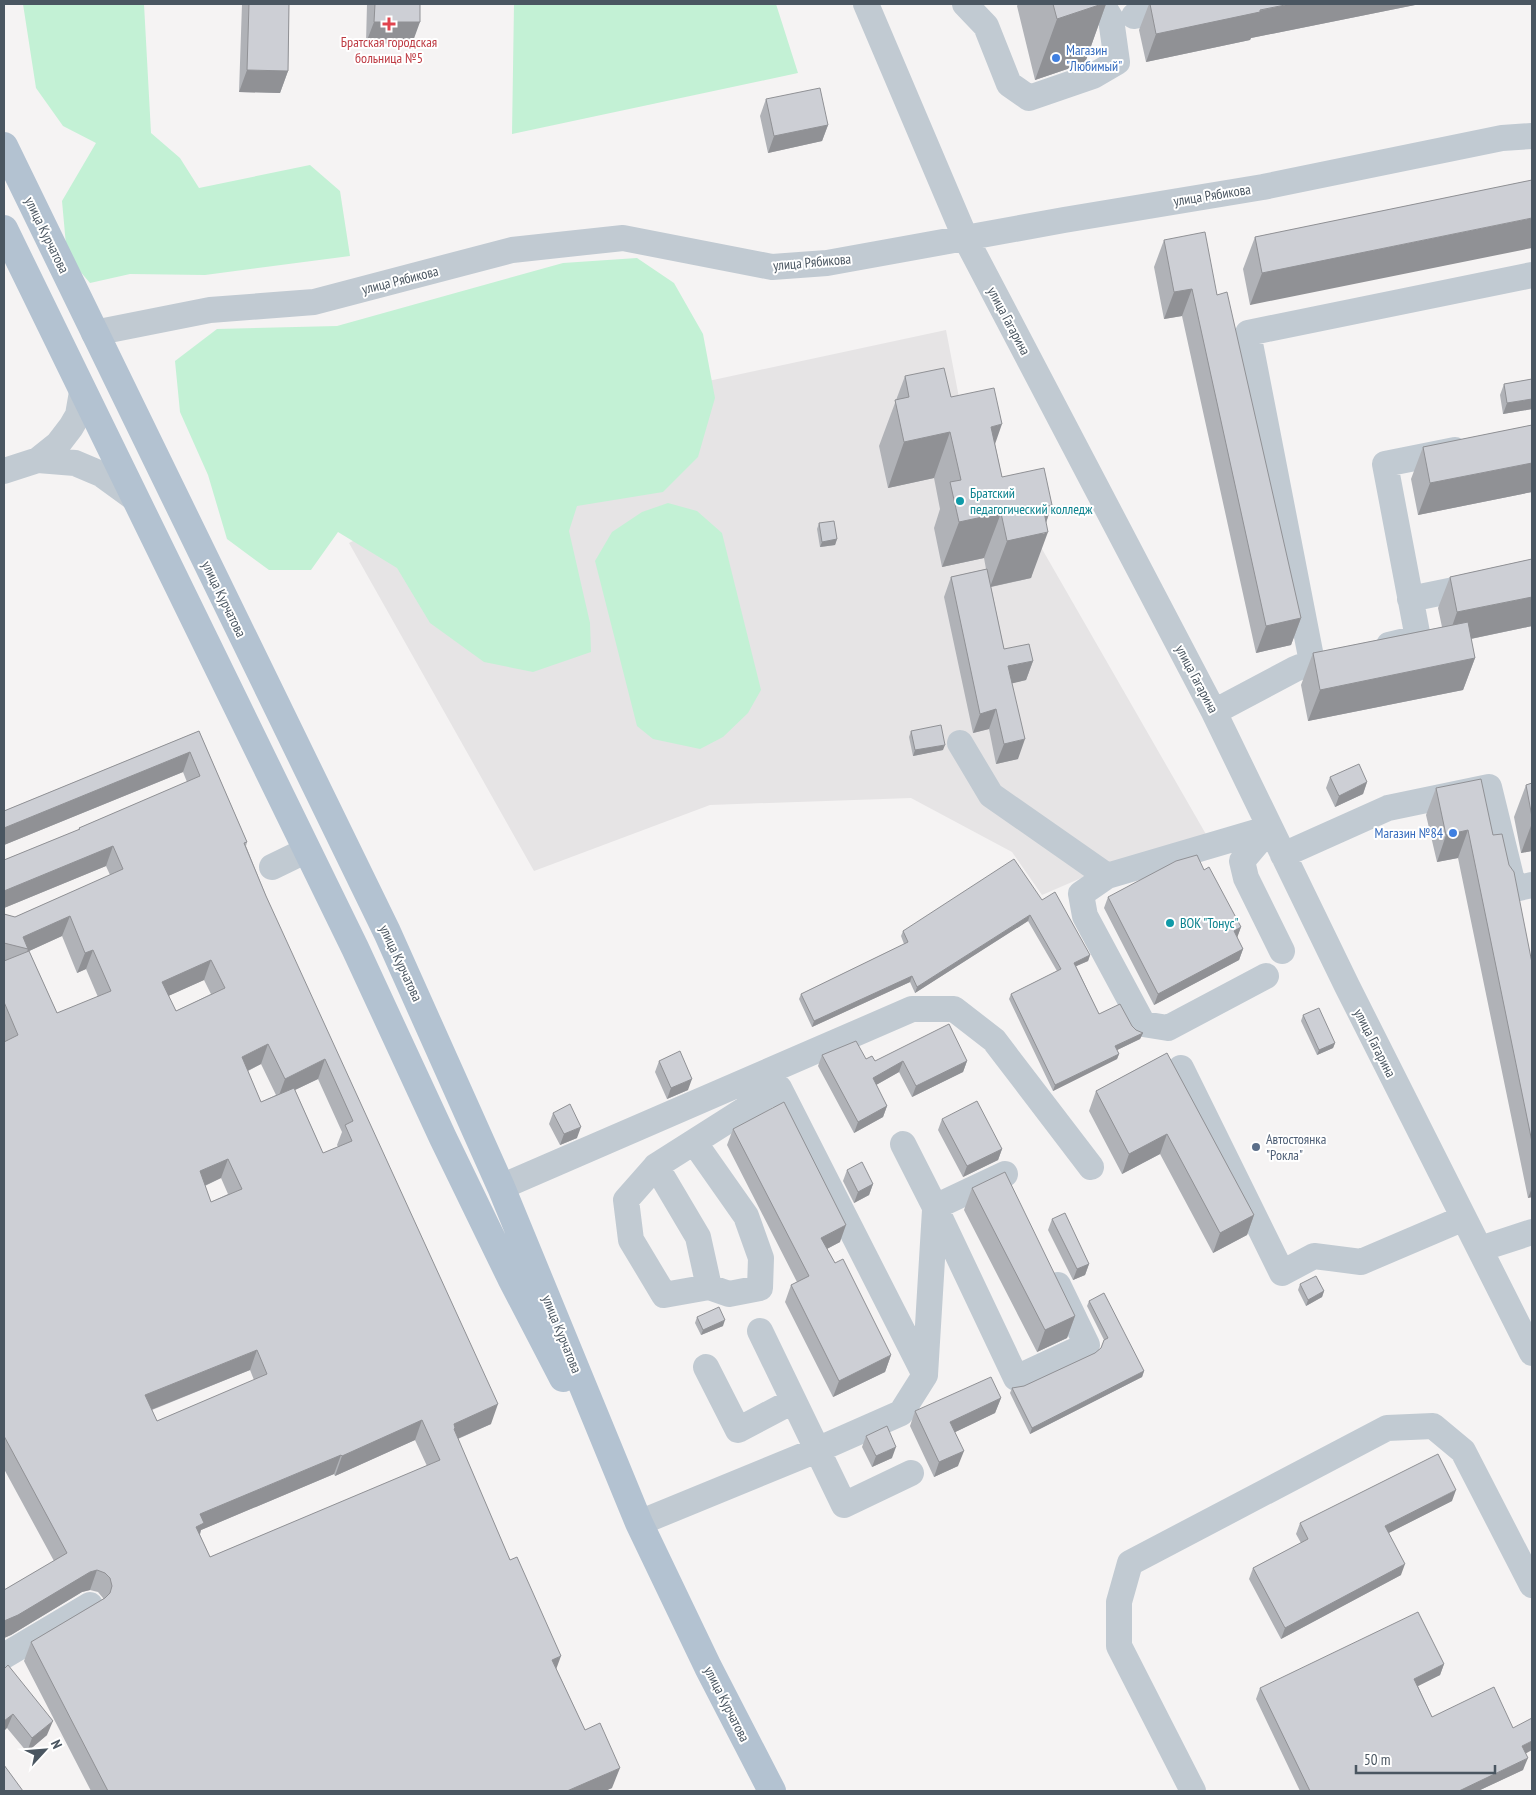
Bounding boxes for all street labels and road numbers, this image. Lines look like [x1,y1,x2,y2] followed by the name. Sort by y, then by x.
[1172,180,1252,210] street label: улица Рябикова
[21,194,73,276] street label: улица Курчатова
[772,250,852,274] street label: улица Рябикова
[360,262,440,298] street label: улица Рябикова
[984,284,1034,358] street label: улица Гагарина
[198,558,250,640] street label: улица Курчатова
[1172,642,1222,716] street label: улица Гагарина
[375,922,427,1004] street label: улица Курчатова
[1350,1006,1400,1080] street label: улица Гагарина
[538,1292,586,1376] street label: улица Курчатова
[700,1663,754,1745] street label: улица Курчатова

